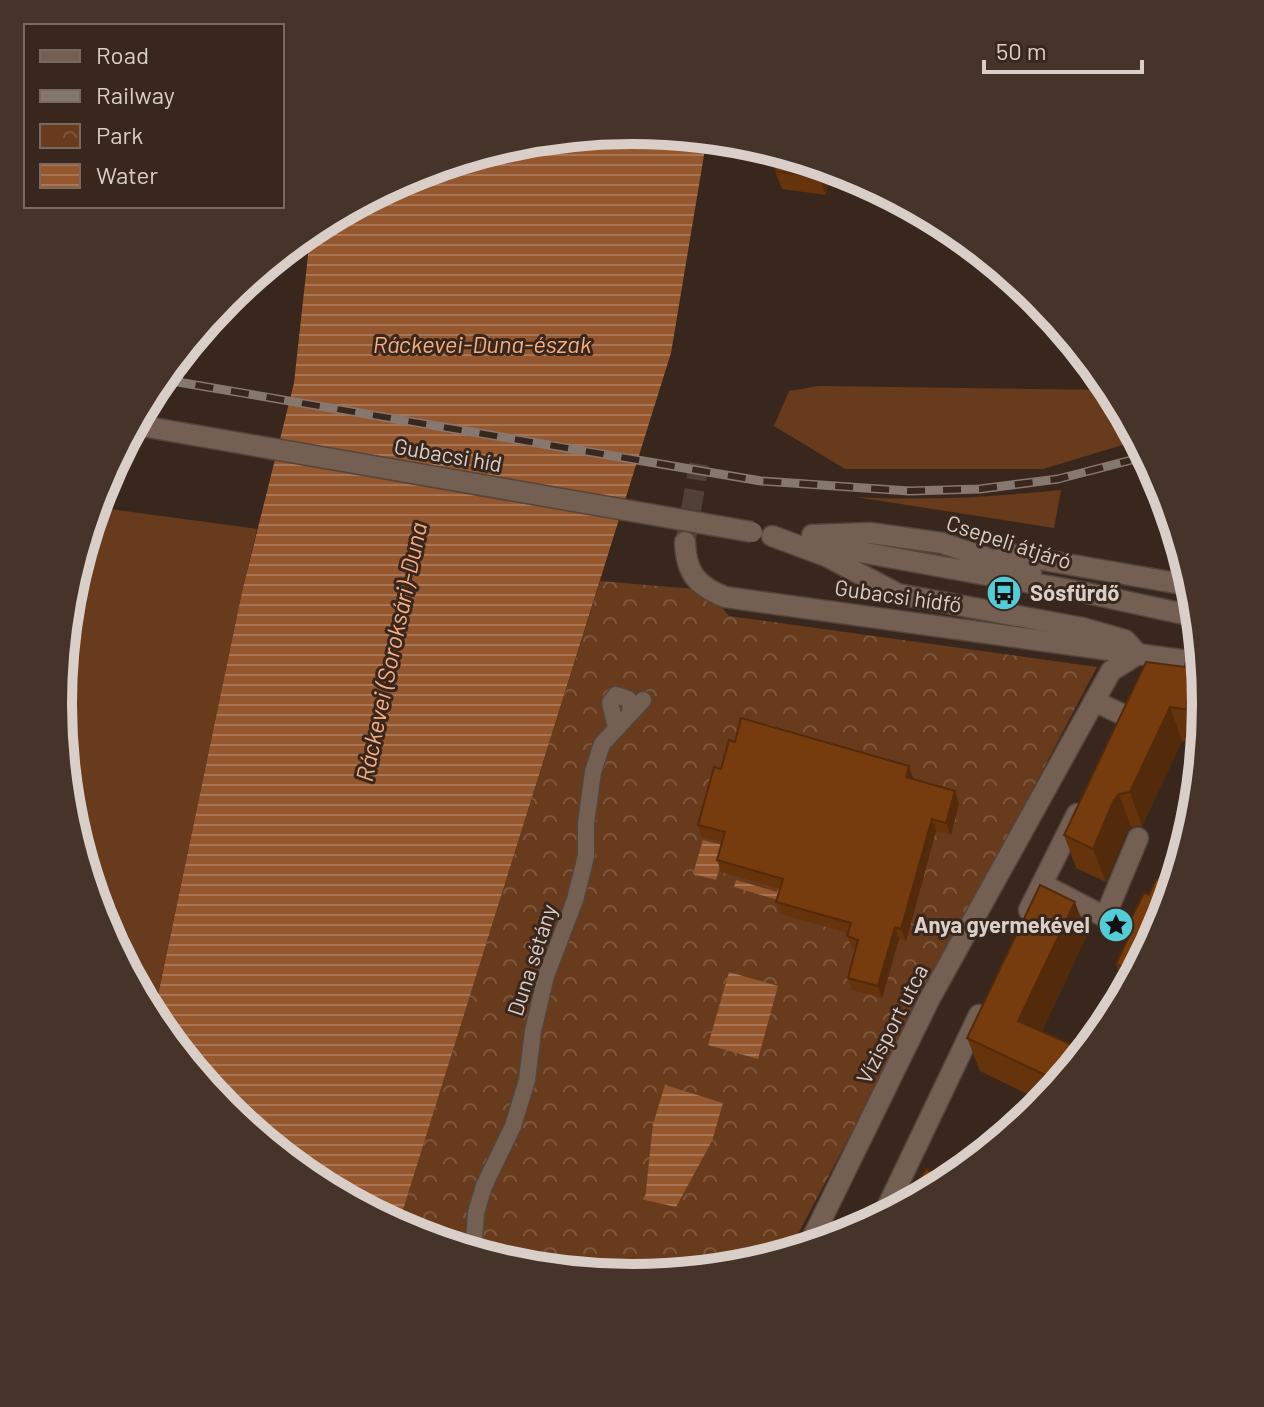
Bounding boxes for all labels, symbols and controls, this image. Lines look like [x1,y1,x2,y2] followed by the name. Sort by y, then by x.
[24,24,284,208] legend
[984,24,1142,74] scale bar
[996,36,1047,65] text: 50 m
[96,40,149,69] text: Road
[96,80,175,109] text: Railway
[96,120,143,149] text: Park
[96,160,158,189] text: Water
[373,329,592,358] water label: Ráckevei-Duna-észak
[392,432,504,476] street label: Gubacsi híd
[943,509,1075,573] street label: Csepeli átjáró
[349,519,432,784] water label: Ráckevei (Soroksári)-Duna
[833,573,963,617] street label: Gubacsi hídfő
[985,574,1023,612] bus stop icon: Sósfürdő
[1030,579,1119,605] place label: Sósfürdő
[501,901,561,1019] street label: Duna sétány
[1097,906,1135,944] place icon: Anya gyermekével
[914,911,1090,937] place label: Anya gyermekével
[850,960,932,1088] street label: Vízisport utca

